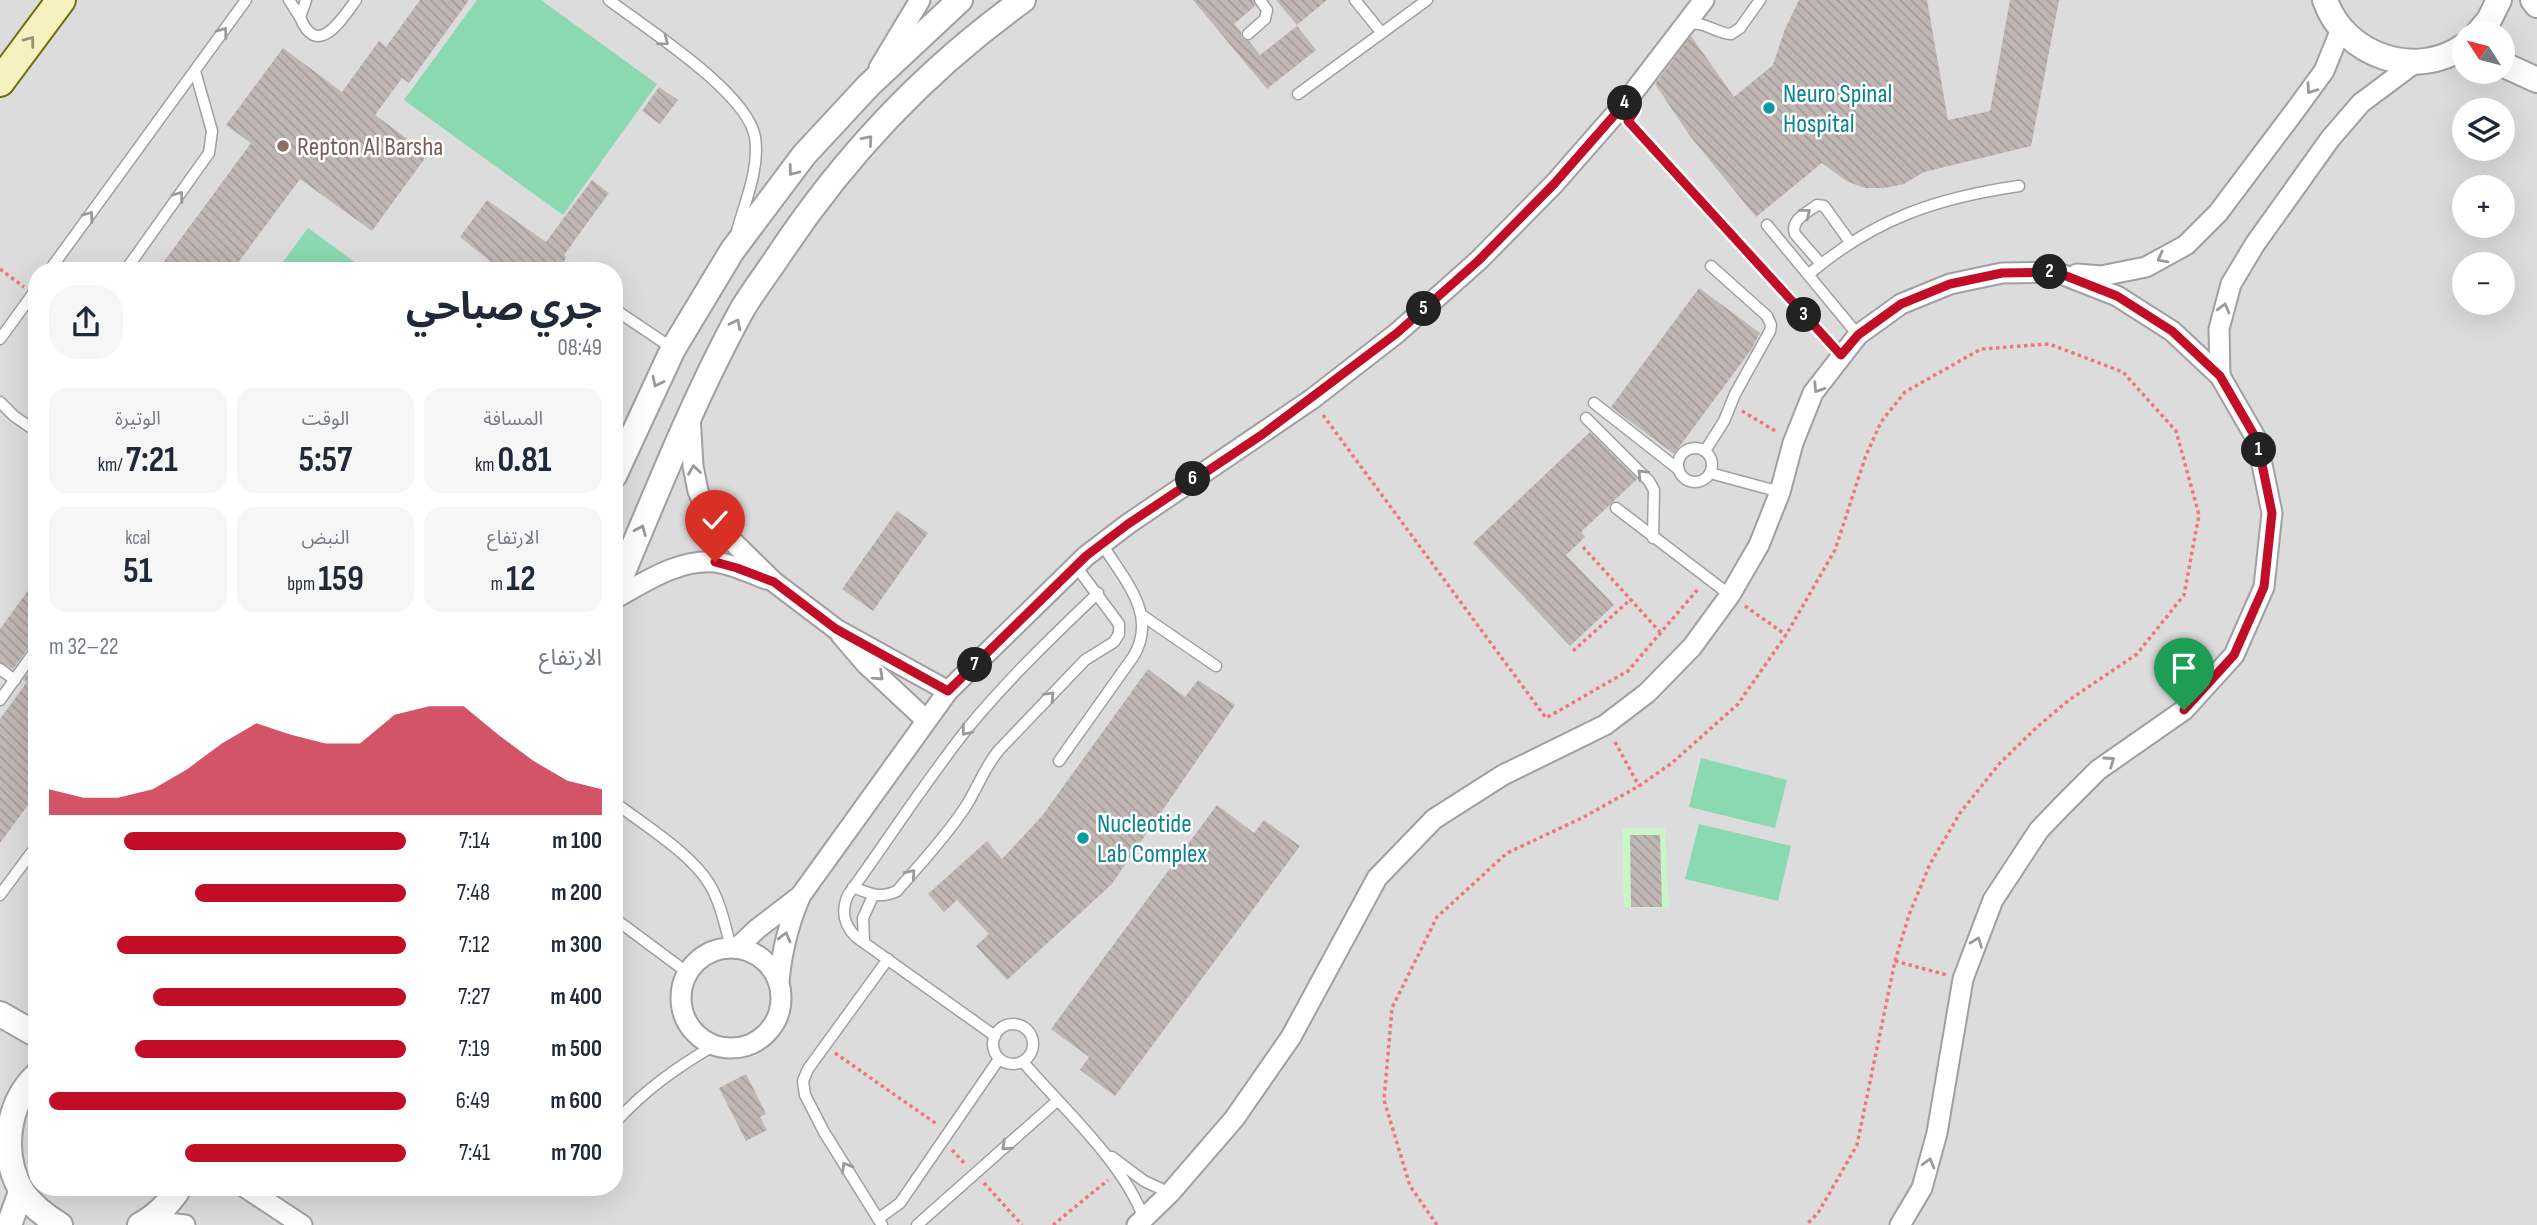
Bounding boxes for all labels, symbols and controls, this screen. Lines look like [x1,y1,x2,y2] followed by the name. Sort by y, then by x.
[2452,21,2515,84] north arrow
[2452,21,2515,315] map controls
[214,27,227,40] one-way arrow
[656,33,668,46] one-way arrow
[22,36,35,49] one-way arrow
[1783,79,1892,140] place label: Neuro Spinal Hospital
[2307,81,2319,94] one-way arrow
[1608,86,1642,120] pin: 4
[1620,91,1629,114] text: 4
[2452,98,2515,161] button: layers
[1761,100,1777,116] marker: Neuro Spinal Hospital
[297,132,443,163] place label: Repton Al Barsha
[860,135,872,148] one-way arrow
[275,138,291,154] marker: Repton Al Barsha
[788,163,801,175] one-way arrow
[2452,175,2515,238] button: +
[171,191,183,204] one-way arrow
[1798,209,1810,222] one-way arrow
[81,211,93,224] one-way arrow
[2157,250,2169,263] one-way arrow
[2452,252,2515,315] button: −
[2032,254,2068,290] pin: 2
[2045,260,2054,283] text: 2
[49,285,123,359] button: share
[406,285,602,330] text: جري صباحي
[1406,292,1442,326] pin: 5
[1419,297,1428,320] text: 5
[1786,298,1822,332] pin: 3
[2216,302,2230,314] one-way arrow
[1799,303,1808,326] text: 3
[727,319,741,331] one-way arrow
[557,334,602,362] text: 08:49
[652,375,666,387] one-way arrow
[1813,380,1826,393] one-way arrow
[115,408,161,431] text: الوتيرة
[302,408,349,431] text: الوقت
[483,408,543,431] text: المسافة
[2242,433,2276,468] pin: 1
[2255,438,2262,461] text: 1
[126,439,178,482] text: 7:21
[299,439,352,482] text: 5:57
[497,439,551,482] text: 0.81
[98,454,126,477] text: /km
[475,454,497,477] text: km
[1176,462,1210,496] pin: 6
[687,464,702,475] one-way arrow
[1188,467,1197,490] text: 6
[1638,469,1651,482] one-way arrow
[685,490,745,562] pin
[696,501,734,539] icon: check
[633,525,647,538] one-way arrow
[125,527,150,550] text: kcal
[301,527,350,550] text: النبض
[487,527,539,550] text: الارتفاع
[123,550,152,593] text: 51
[318,558,364,601] text: 159
[506,558,536,601] text: 12
[287,573,318,596] text: bpm
[491,573,506,596] text: m
[49,633,118,661] text: 22–32 m
[2154,638,2214,710] pin
[539,644,602,672] text: الارتفاع
[958,648,992,682] pin: 7
[2165,649,2203,687] icon: arrive
[970,653,979,676] text: 7
[871,668,884,681] one-way arrow
[1041,691,1054,704] one-way arrow
[962,723,975,735] one-way arrow
[2102,757,2115,769] one-way arrow
[1097,809,1207,870] place label: Nucleotide Lab Complex
[459,827,490,855] text: 7:14
[552,827,602,855] text: 100 m
[1075,830,1091,846] marker: Nucleotide Lab Complex
[903,870,915,883] one-way arrow
[457,879,490,907] text: 7:48
[551,879,602,907] text: 200 m
[459,931,490,959] text: 7:12
[551,931,602,959] text: 300 m
[777,931,791,943] one-way arrow
[1969,936,1983,948] one-way arrow
[458,983,490,1011] text: 7:27
[551,983,602,1011] text: 400 m
[458,1035,490,1063] text: 7:19
[551,1035,602,1063] text: 500 m
[456,1087,490,1115] text: 6:49
[550,1087,602,1115] text: 600 m
[1001,1138,1014,1151] one-way arrow
[459,1139,490,1167] text: 7:41
[551,1139,602,1167] text: 700 m
[1920,1158,1935,1170] one-way arrow
[841,1162,854,1175] one-way arrow

